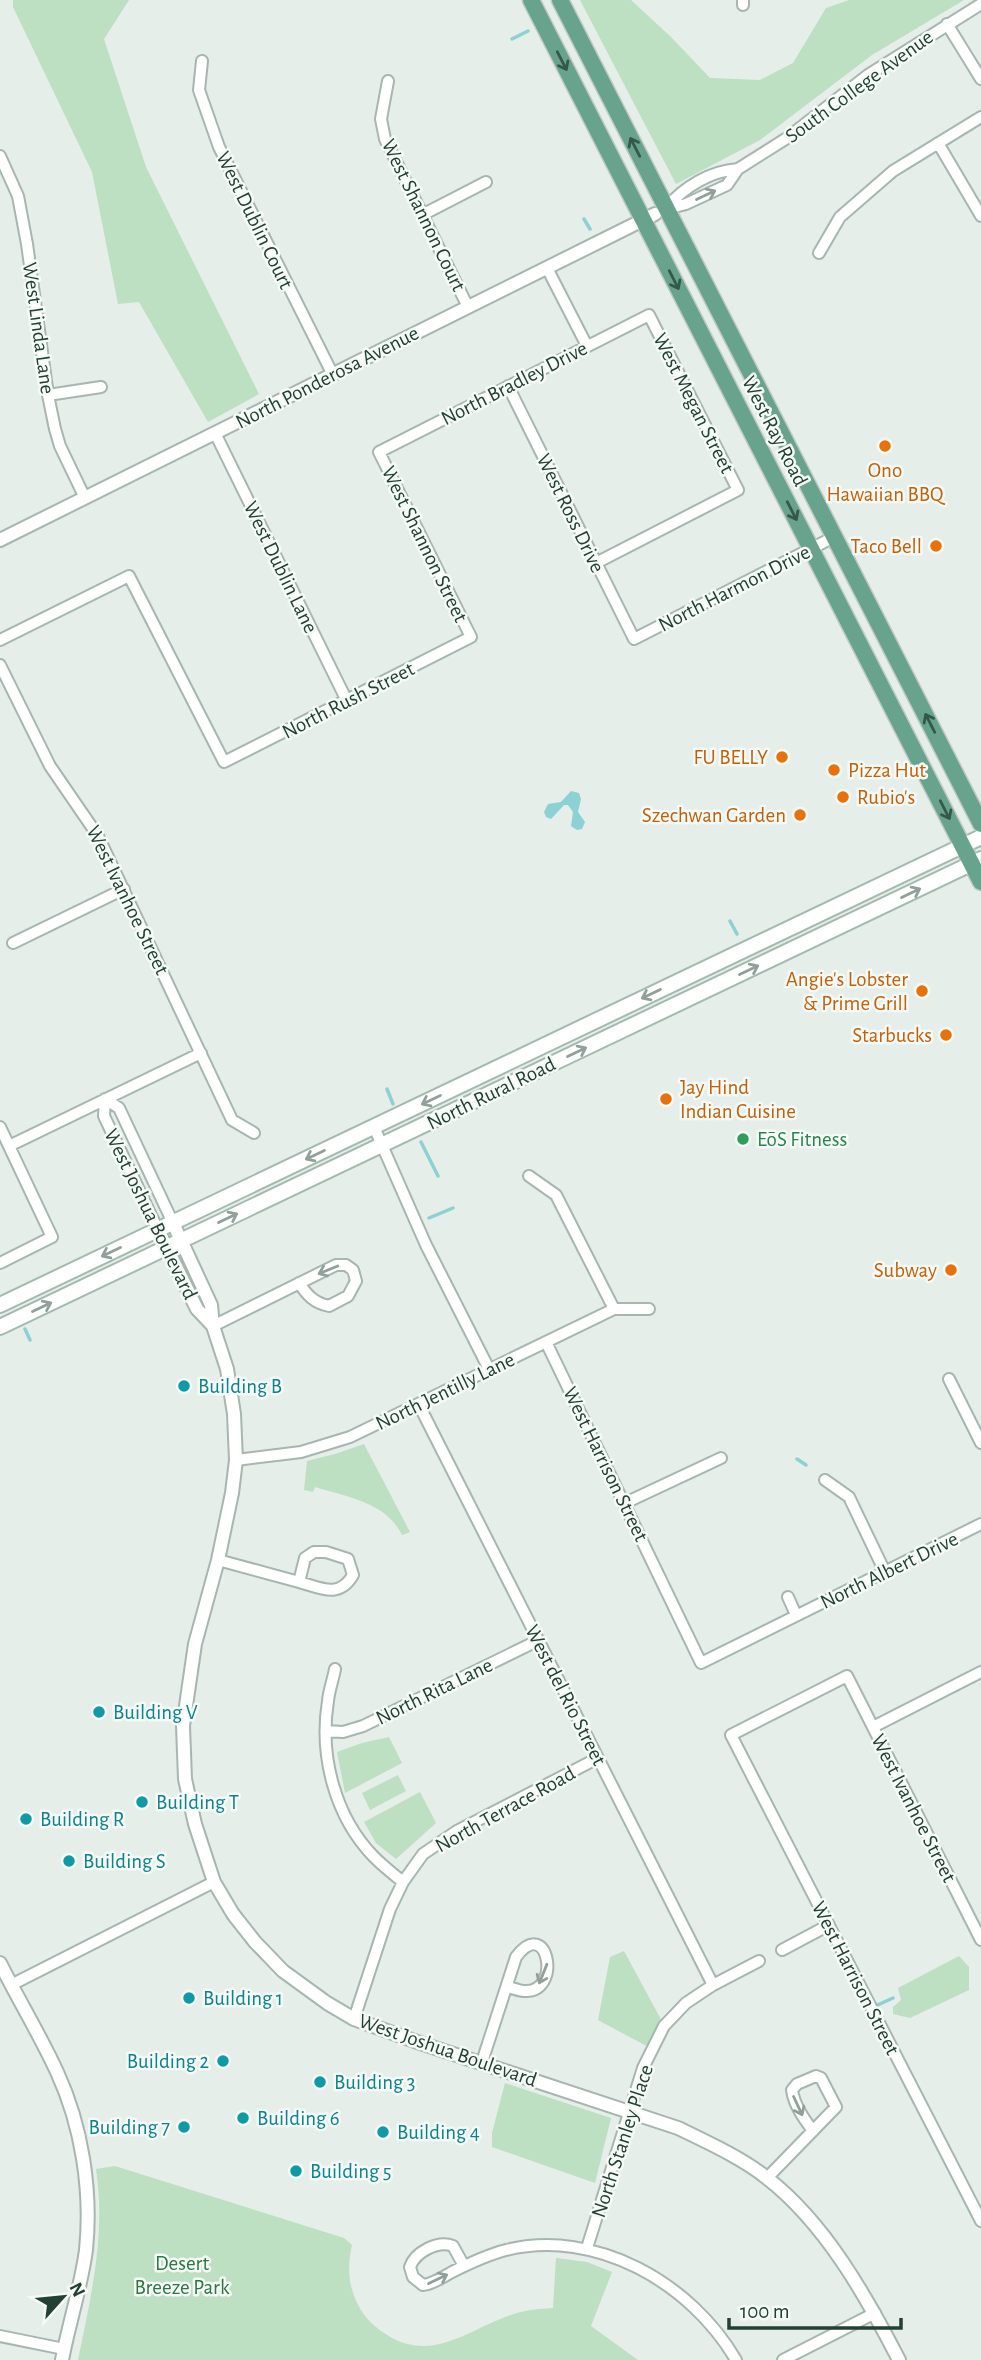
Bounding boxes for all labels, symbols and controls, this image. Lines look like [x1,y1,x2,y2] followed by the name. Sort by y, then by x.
[782,26,937,147] street label: South College Avenue
[556,50,570,71] one-way arrow
[378,136,470,295] street label: West Shannon Court
[628,137,642,158] one-way arrow
[212,148,297,292] street label: West Dublin Court
[695,188,716,201] one-way arrow
[19,261,58,395] street label: West Linda Lane
[668,269,682,290] one-way arrow
[232,322,422,433] street label: North Ponderosa Avenue
[649,330,738,477] street label: West Megan Street
[438,338,591,429] street label: North Bradley Drive
[738,373,811,490] street label: West Ray Road
[877,438,893,454] marker: Ono Hawaiian BBQ
[533,450,608,576] street label: West Ross Drive
[827,460,946,505] place label: Ono Hawaiian BBQ
[378,463,472,626] street label: West Shannon Street
[240,498,322,636] street label: West Dublin Lane
[786,500,800,521] one-way arrow
[850,536,922,557] place label: Taco Bell
[928,538,944,554] marker: Taco Bell
[655,541,813,636] street label: North Harmon Drive
[279,658,418,743] street label: North Rush Street
[922,713,936,734] one-way arrow
[693,747,768,768] place label: FU BELLY
[774,749,790,765] marker: FU BELLY
[848,760,926,781] place label: Pizza Hut
[826,762,842,778] marker: Pizza Hut
[857,787,915,808] place label: Rubio's
[835,789,851,805] marker: Rubio's
[939,799,953,820] one-way arrow
[642,805,786,826] place label: Szechwan Garden
[792,807,808,823] marker: Szechwan Garden
[82,822,173,978] street label: West Ivanhoe Street
[900,886,921,899] one-way arrow
[738,963,759,976] one-way arrow
[786,969,908,1014] place label: Angie's Lobster & Prime Grill
[914,983,930,999] marker: Angie's Lobster & Prime Grill
[641,988,662,1002] one-way arrow
[852,1025,932,1046] place label: Starbucks
[938,1027,954,1043] marker: Starbucks
[566,1045,587,1058] one-way arrow
[424,1053,559,1134] street label: North Rural Road
[680,1077,796,1122] place label: Jay Hind Indian Cuisine
[658,1091,674,1107] marker: Jay Hind Indian Cuisine
[421,1093,442,1107] one-way arrow
[100,1126,201,1303] street label: West Joshua Boulevard
[757,1129,847,1150] place label: EōS Fitness
[735,1131,751,1147] marker: EōS Fitness
[305,1148,326,1162] one-way arrow
[217,1211,238,1224] one-way arrow
[101,1246,123,1259] one-way arrow
[874,1260,937,1281] place label: Subway
[943,1262,959,1278] marker: Subway
[318,1264,340,1277] one-way arrow
[31,1299,52,1313] one-way arrow
[372,1349,518,1434] street label: North Jentilly Lane
[198,1376,282,1397] place label: Building B
[176,1378,192,1394] marker: Building B
[559,1384,652,1545] street label: West Harrison Street
[817,1528,961,1613] street label: North Albert Drive
[521,1622,610,1769] street label: West del Rio Street
[372,1654,496,1729] street label: North Rita Lane
[113,1702,198,1723] place label: Building V
[91,1704,107,1720] marker: Building V
[867,1731,960,1886] street label: West Ivanhoe Street
[432,1762,579,1857] street label: North Terrace Road
[156,1792,239,1813] place label: Building T
[134,1794,150,1810] marker: Building T
[40,1809,124,1830] place label: Building R
[18,1811,34,1827] marker: Building R
[83,1851,166,1872] place label: Building S
[61,1853,77,1869] marker: Building S
[808,1898,903,2059] street label: West Harrison Street
[536,1963,549,1984] one-way arrow
[203,1988,283,2009] place label: Building 1
[181,1990,197,2006] marker: Building 1
[356,2010,540,2091] street label: West Joshua Boulevard
[127,2051,209,2072] place label: Building 2
[215,2053,231,2069] marker: Building 2
[588,2062,657,2220] street label: North Stanley Place
[334,2072,415,2093] place label: Building 3
[312,2074,328,2090] marker: Building 3
[792,2095,805,2116] one-way arrow
[257,2108,340,2129] place label: Building 6
[235,2110,251,2126] marker: Building 6
[88,2117,170,2138] place label: Building 7
[176,2119,192,2135] marker: Building 7
[397,2122,480,2143] place label: Building 4
[375,2124,391,2140] marker: Building 4
[310,2161,392,2182] place label: Building 5
[288,2163,304,2179] marker: Building 5
[135,2253,230,2298] park label: Desert Breeze Park
[28,2262,98,2332] north arrow
[427,2272,448,2286] one-way arrow
[65,2280,88,2300] text: N
[729,2286,900,2330] scale bar
[740,2301,790,2322] text: 100 m

